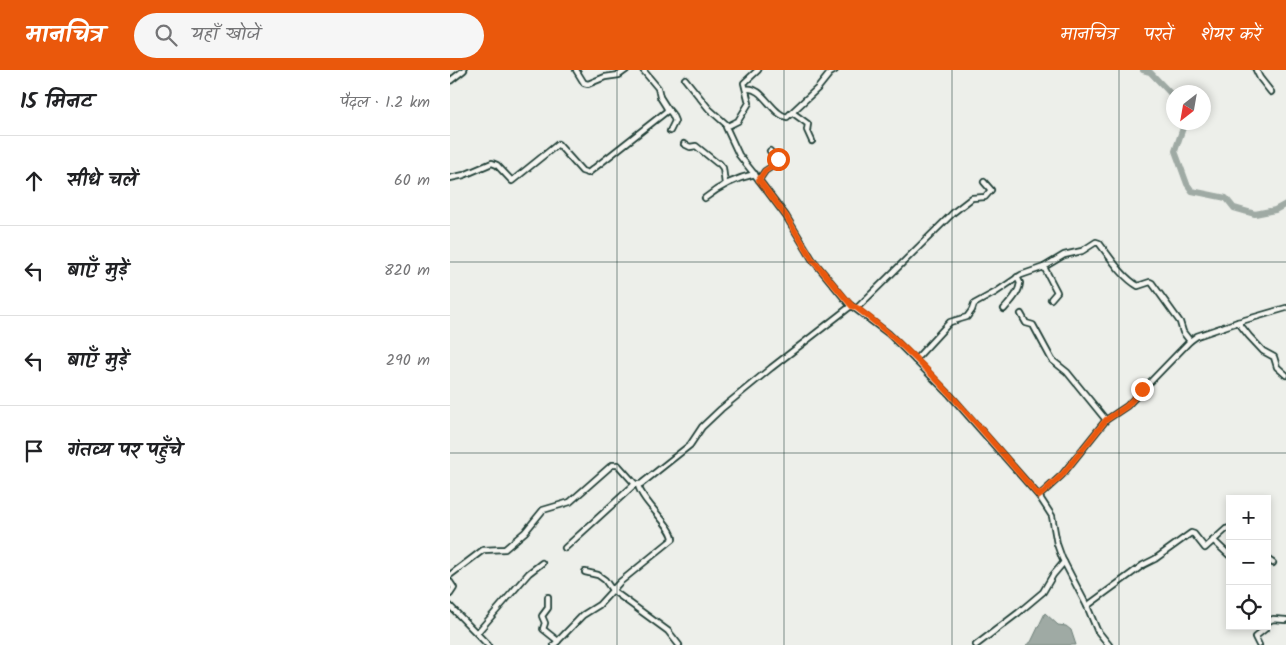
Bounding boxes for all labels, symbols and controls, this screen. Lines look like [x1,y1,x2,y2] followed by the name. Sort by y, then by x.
[134,13,484,58] search box
[25,16,104,55] text: मानचित्र
[192,20,260,50] text: यहाँ खोजें
[152,21,180,49] icon: search
[1061,21,1117,50] text: मानचित्र
[1145,21,1172,50] text: परतें
[1200,21,1261,50] text: शेयर करें
[1166,85,1211,130] north arrow
[20,86,93,119] text: 15 मिनट
[340,90,430,115] text: पैदल · 1.2 km
[767,148,790,171] route start
[67,166,137,196] text: सीधे चलें
[20,167,48,195] icon: ahead
[394,168,430,193] text: 60 m
[67,256,128,286] text: बाएँ मुड़ें
[20,257,48,285] icon: left
[384,258,430,283] text: 820 m
[67,346,128,376] text: बाएँ मुड़ें
[20,347,48,375] icon: left
[386,348,430,373] text: 290 m
[1131,378,1154,401] route end
[67,436,182,466] text: गंतव्य पर पहुँचे
[20,437,48,465] icon: arrive
[1226,495,1271,630] map controls
[1226,495,1271,540] button: +
[1226,540,1271,585] button: −
[1226,585,1271,630] button: locate

